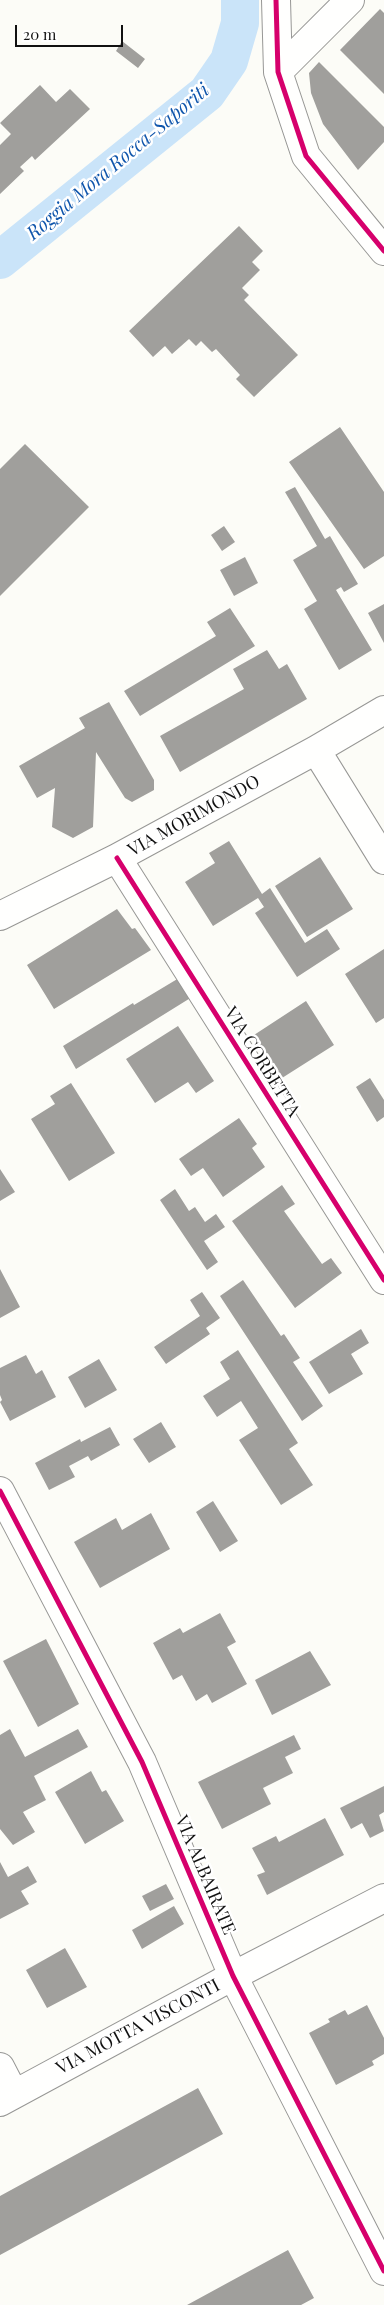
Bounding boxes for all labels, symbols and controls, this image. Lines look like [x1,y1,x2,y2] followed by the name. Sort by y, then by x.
[18,15,125,47] scale bar
[23,24,56,44] text: 20 m
[22,79,214,245] water label: Roggia Mora Rocca-Saporiti
[124,771,264,861] street label: VIA MORIMONDO
[220,1003,304,1121] street label: VIA CORBETTA
[170,1812,240,1938] street label: VIA ALBAIRATE
[52,1975,224,2079] street label: VIA MOTTA VISCONTI

